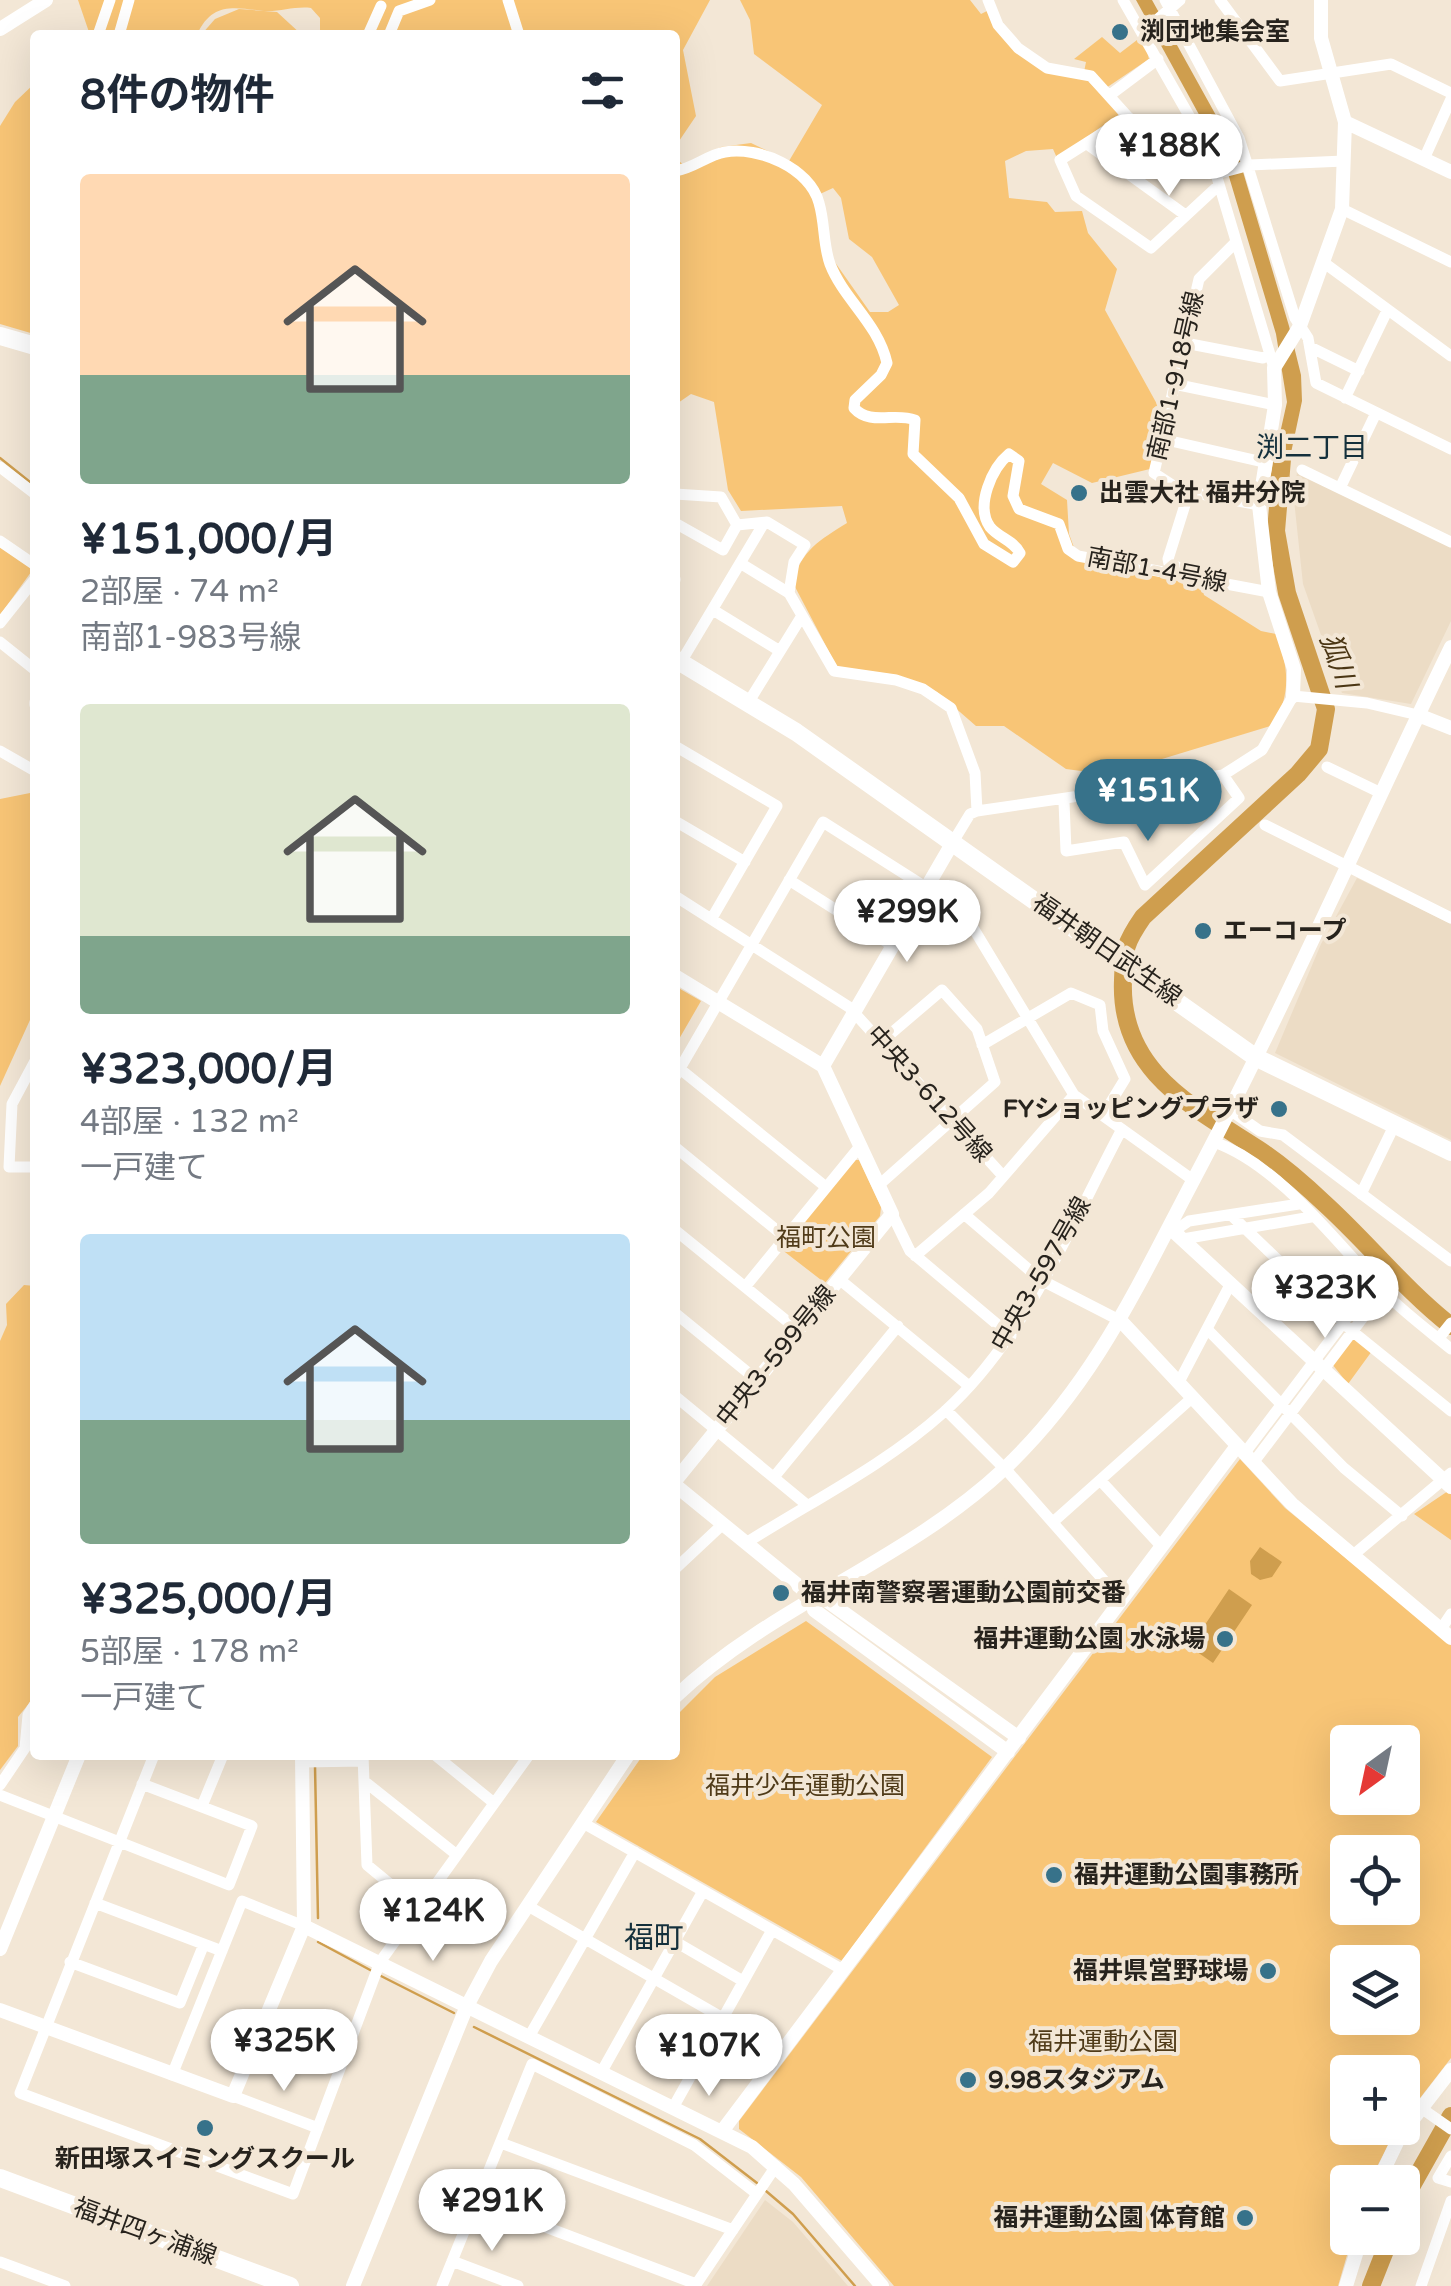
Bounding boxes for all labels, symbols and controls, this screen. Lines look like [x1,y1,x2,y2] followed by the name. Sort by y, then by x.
[1140,17,1290,47] place label: 渕団地集会室
[1109,21,1131,43] marker: 渕団地集会室
[575,63,630,118] icon: filters
[80,70,274,121] text: 8件の物件
[1099,114,1239,199] pin: ¥188K
[1118,127,1220,165] text: ¥188K
[265,239,445,419] icon: home
[1142,288,1210,464] street label: 南部1-918号線
[1256,431,1368,465] district label: 渕二丁目
[1099,478,1306,508] place label: 出雲大社 福井分院
[1068,482,1090,504] marker: 出雲大社 福井分院
[80,514,337,565] text: ¥151,000/月
[1085,542,1229,598] street label: 南部1-4号線
[80,573,279,611] text: 2部屋 · 74 m²
[80,619,301,657] text: 南部1-983号線
[1313,629,1364,696] water label: 狐川
[1078,759,1218,844] pin: ¥151K
[265,769,445,949] icon: home
[1097,772,1199,810] text: ¥151K
[837,880,977,965] pin: ¥299K
[1027,888,1187,1012] street label: 福井朝日武生線
[856,893,958,931] text: ¥299K
[1223,916,1347,946] place label: エーコープ
[1192,920,1214,942] marker: エーコープ
[860,1020,998,1168] street label: 中央3-612号線
[80,1044,337,1095] text: ¥323,000/月
[1003,1094,1259,1124] place label: FYショッピングプラザ
[1268,1098,1290,1120] marker: FYショッピングプラザ
[80,1103,299,1141] text: 4部屋 · 132 m²
[80,1149,208,1187] text: 一戸建て
[985,1192,1097,1356] street label: 中央3-597号線
[776,1223,876,1253] park label: 福町公園
[1255,1256,1395,1341] pin: ¥323K
[1274,1269,1376,1307] text: ¥323K
[710,1279,842,1433] street label: 中央3-599号線
[265,1299,445,1479] icon: home
[80,1574,337,1625] text: ¥325,000/月
[801,1578,1126,1608] place label: 福井南警察署運動公園前交番
[770,1582,792,1604] marker: 福井南警察署運動公園前交番
[973,1624,1205,1654] place label: 福井運動公園 水泳場
[1214,1628,1236,1650] marker: 福井運動公園 水泳場
[80,1633,299,1671] text: 5部屋 · 178 m²
[80,1679,208,1717] text: 一戸建て
[1330,1725,1420,1815] north arrow
[1330,1725,1420,2255] map controls
[705,1771,905,1801] park label: 福井少年運動公園
[1330,1835,1420,1925] button: locate
[1074,1860,1299,1890] place label: 福井運動公園事務所
[1043,1864,1065,1886] marker: 福井運動公園事務所
[363,1879,503,1964] pin: ¥124K
[382,1892,484,1930] text: ¥124K
[624,1920,684,1957] district label: 福町
[1330,1945,1420,2035] button: layers
[1073,1956,1248,1986] place label: 福井県営野球場
[1257,1960,1279,1982] marker: 福井県営野球場
[214,2009,354,2094] pin: ¥325K
[639,2014,779,2099] pin: ¥107K
[233,2022,335,2060] text: ¥325K
[658,2027,760,2065] text: ¥107K
[1028,2027,1178,2057] park label: 福井運動公園
[1330,2055,1420,2145] button: +
[988,2065,1165,2095] place label: 9.98スタジアム
[957,2069,979,2091] marker: 9.98スタジアム
[194,2117,216,2139] marker: 新田塚スイミングスクール
[55,2144,355,2174] place label: 新田塚スイミングスクール
[1330,2165,1420,2255] button: −
[422,2169,562,2254] pin: ¥291K
[441,2182,543,2220] text: ¥291K
[69,2192,221,2272] street label: 福井四ヶ浦線
[993,2203,1225,2233] place label: 福井運動公園 体育館
[1234,2207,1256,2229] marker: 福井運動公園 体育館

